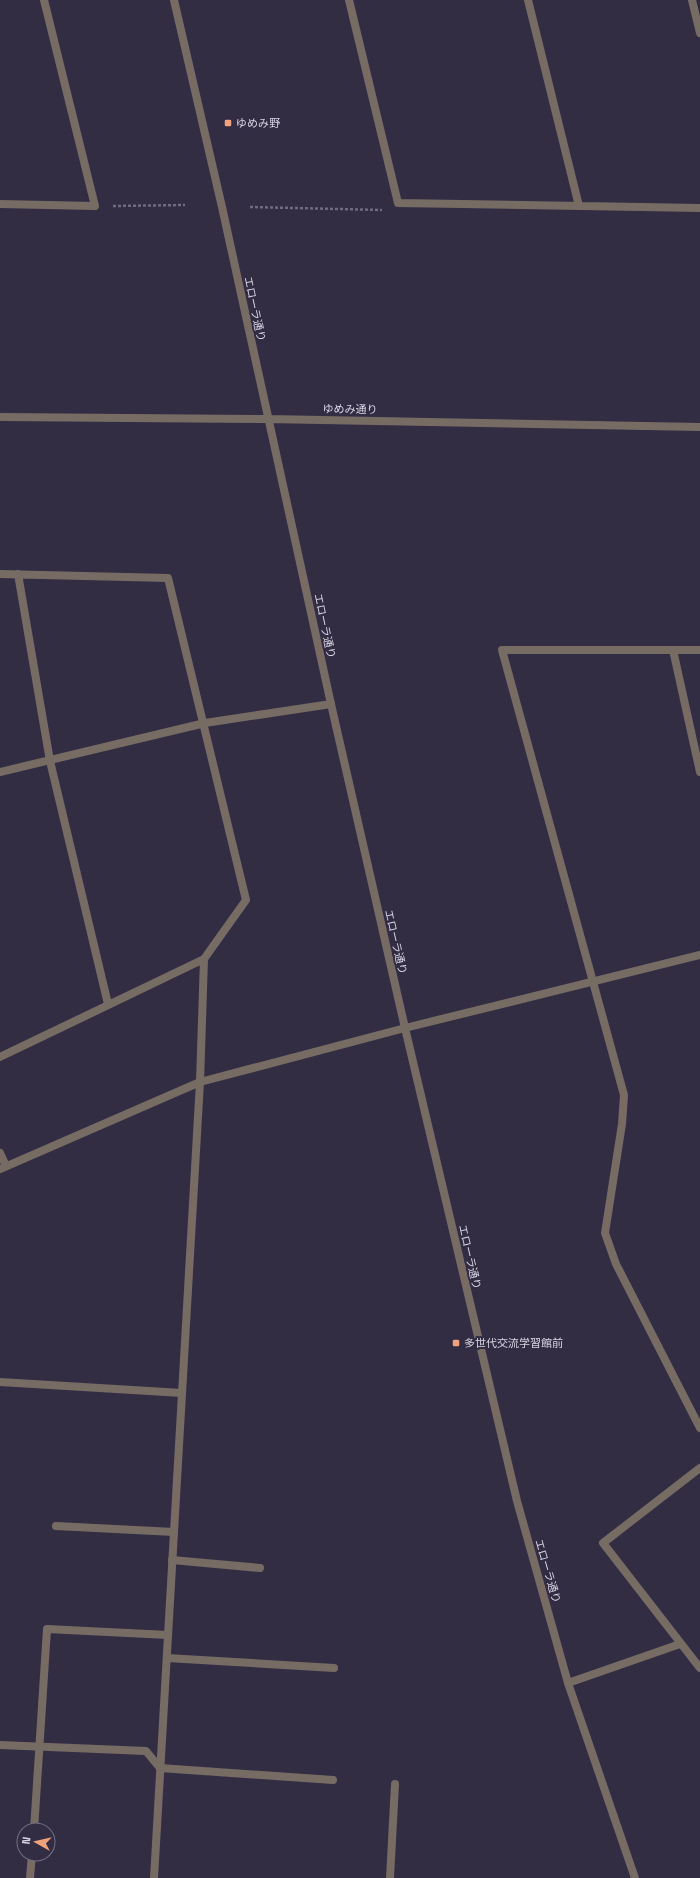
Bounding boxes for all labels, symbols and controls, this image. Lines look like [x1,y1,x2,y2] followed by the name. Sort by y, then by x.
[236,116,280,130] place label: ゆめみ野
[223,118,233,128] marker: ゆめみ野
[241,275,269,343] street label: エローラ通り
[322,402,378,416] street label: ゆめみ通り
[311,592,339,660] street label: エローラ通り
[382,908,410,976] street label: エローラ通り
[456,1223,484,1291] street label: エローラ通り
[464,1336,563,1350] place label: 多世代交流学習館前
[451,1338,461,1348] marker: 多世代交流学習館前
[532,1537,564,1605] street label: エローラ通り
[16,1822,56,1862] north arrow
[19,1836,34,1845] text: N

